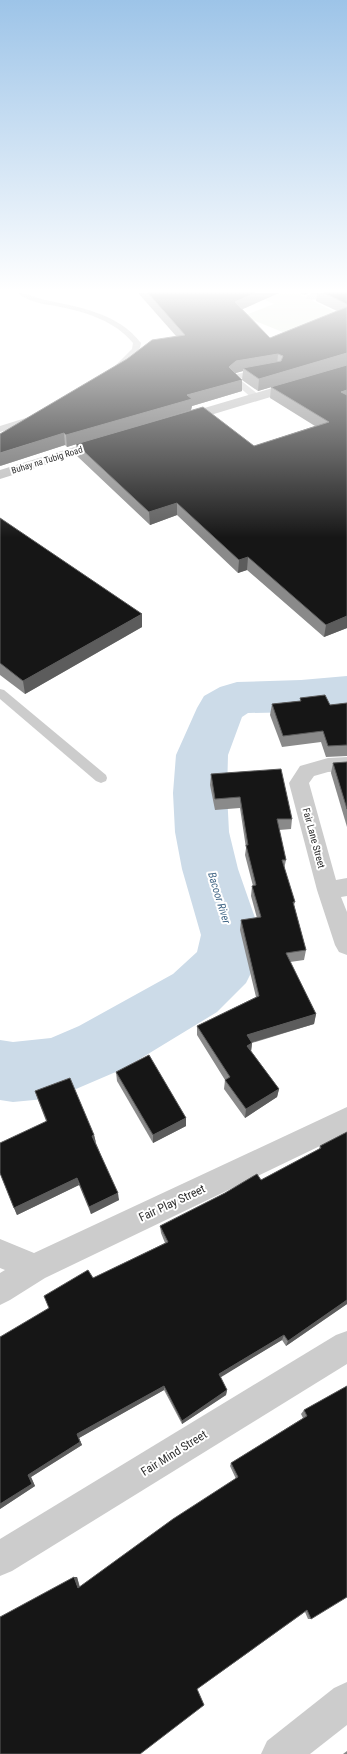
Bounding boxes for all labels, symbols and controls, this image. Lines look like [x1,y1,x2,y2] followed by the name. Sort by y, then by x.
[10,444,84,476] street label: Buhay na Tubig Road
[301,807,327,869] street label: Fair Lane Street
[205,871,233,926] water label: Bacoor River
[137,1181,208,1224] street label: Fair Play Street
[139,1427,210,1479] street label: Fair Mind Street

